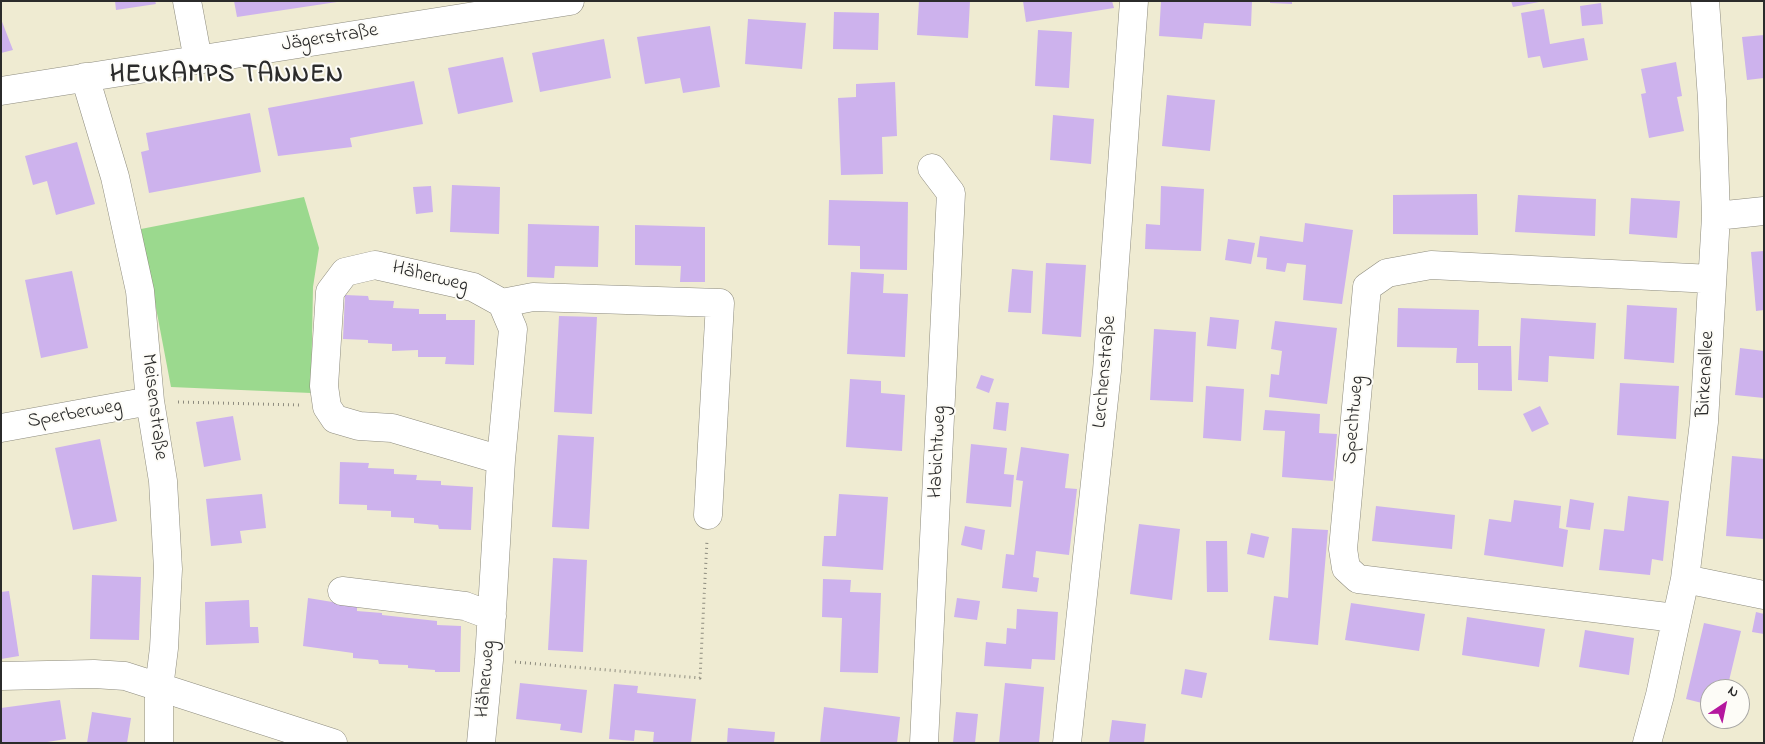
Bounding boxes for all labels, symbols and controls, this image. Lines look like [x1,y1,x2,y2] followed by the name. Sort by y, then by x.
[280,20,380,58] street label: Jägerstraße
[108,62,346,92] district label: HEUKAMPS TANNEN
[390,257,470,299] street label: Häherweg
[1089,315,1123,429] street label: Lerchenstraße
[1693,330,1721,418] street label: Birkenallee
[135,352,171,462] street label: Meisenstraße
[1339,375,1371,465] street label: Spechtweg
[26,395,124,435] street label: Sperberweg
[925,405,953,499] street label: Habichtweg
[472,639,502,719] street label: Häherweg
[1700,679,1750,729] north arrow
[1723,681,1743,703] text: N

